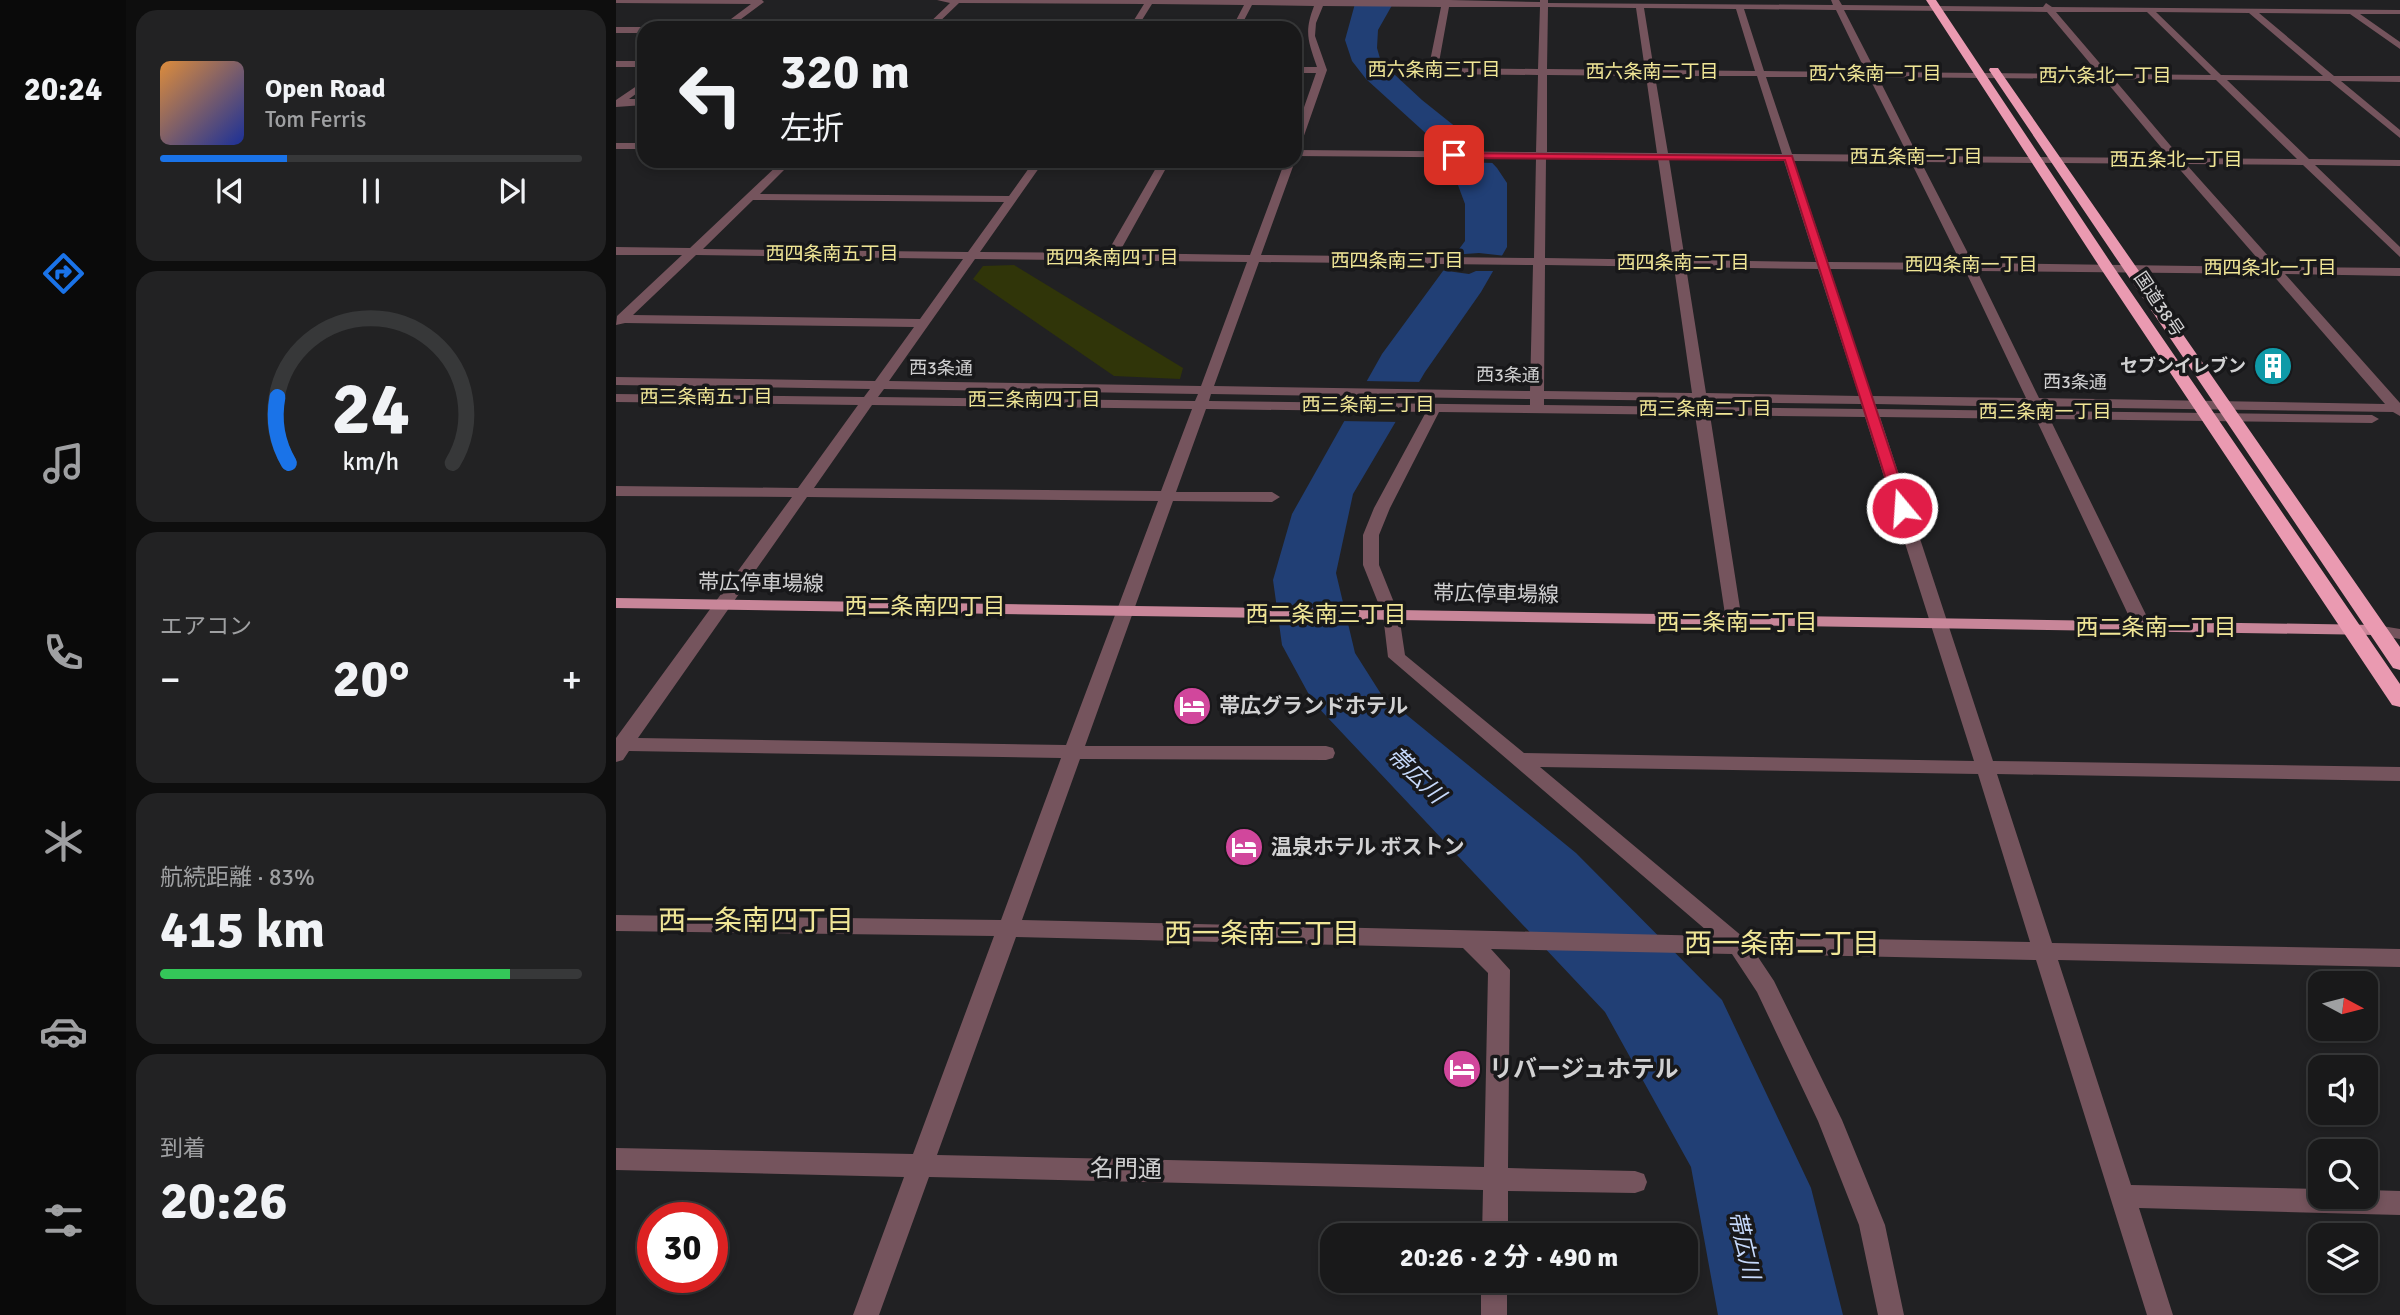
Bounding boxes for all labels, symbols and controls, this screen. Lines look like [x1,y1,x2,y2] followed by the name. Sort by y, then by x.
[780,42,910,102] text: 320 m
[665,49,756,140] icon: left
[1367,58,1501,82] district label: 西六条南三丁目
[1585,60,1719,84] district label: 西六条南二丁目
[1808,62,1942,86] district label: 西六条南一丁目
[2038,64,2172,88] district label: 西六条北一丁目
[24,70,102,109] text: 20:24
[265,73,386,105] text: Open Road
[265,105,366,134] text: Tom Ferris
[780,109,844,148] text: 左折
[1424,125,1484,185] pin
[1435,136,1473,174] icon: arrive
[1849,145,1983,169] district label: 西五条南一丁目
[2109,148,2243,172] district label: 西五条北一丁目
[211,172,249,210] icon: previous
[352,172,390,210] icon: pause
[493,172,531,210] icon: next
[765,242,899,266] district label: 西四条南五丁目
[1045,246,1179,270] district label: 西四条南四丁目
[39,249,88,298] icon: directions
[1330,249,1464,273] district label: 西四条南三丁目
[1616,251,1750,275] district label: 西四条南二丁目
[1904,253,2038,277] district label: 西四条南一丁目
[2203,256,2337,280] district label: 西四条北一丁目
[2129,267,2189,341] street label: 国道38号
[2252,345,2294,387] building icon: セブンイレブン
[2120,355,2246,377] place label: セブンイレブン
[909,356,973,380] street label: 西3条通
[1476,363,1540,387] street label: 西3条通
[332,365,410,454] text: 24
[2043,370,2107,394] street label: 西3条通
[639,385,773,409] district label: 西三条南五丁目
[967,388,1101,412] district label: 西三条南四丁目
[1301,393,1435,417] district label: 西三条南三丁目
[1638,397,1772,421] district label: 西三条南二丁目
[1978,400,2112,424] district label: 西三条南一丁目
[39,439,88,488] icon: music
[343,445,399,476] text: km/h
[1865,471,1939,545] position arrow
[698,569,824,597] street label: 帯広停車場線
[1433,580,1559,608] street label: 帯広停車場線
[845,592,1006,621] district label: 西二条南四丁目
[1246,600,1407,629] district label: 西二条南三丁目
[1657,608,1818,637] district label: 西二条南二丁目
[160,612,252,641] text: エアコン
[2076,613,2237,642] district label: 西二条南一丁目
[39,628,88,677] icon: phone
[333,647,409,711] text: 20°
[160,656,181,703] text: −
[561,656,582,703] text: +
[1171,685,1213,727] hotel icon: 帯広グランドホテル
[1219,693,1408,719] place label: 帯広グランドホテル
[1381,741,1453,811] water label: 帯広川
[39,817,88,866] icon: climate
[1223,826,1265,868] hotel icon: 温泉ホテル ボストン
[1271,834,1465,860] place label: 温泉ホテル ボストン
[160,863,315,892] text: 航続距離 · 83%
[160,898,325,962] text: 415 km
[658,904,854,938] district label: 西一条南四丁目
[1164,917,1360,951] district label: 西一条南三丁目
[1684,927,1880,961] district label: 西一条南二丁目
[2308,971,2378,1041] north arrow
[2308,971,2378,1293] map controls
[39,1007,88,1056] icon: car
[1441,1048,1483,1090] hotel icon: リバージュホテル
[1489,1054,1679,1084] place label: リバージュホテル
[2308,1055,2378,1125] button: sound
[160,1134,206,1163] text: 到着
[2308,1139,2378,1209] button: search
[1090,1153,1162,1185] street label: 名門通
[160,1169,288,1233] text: 20:26
[39,1196,88,1245] icon: filters
[637,1202,728,1293] speed limit sign: 30
[1722,1208,1767,1285] water label: 帯広川
[2308,1223,2378,1293] button: layers
[1400,1242,1618,1274] text: 20:26 · 2 分 · 490 m

